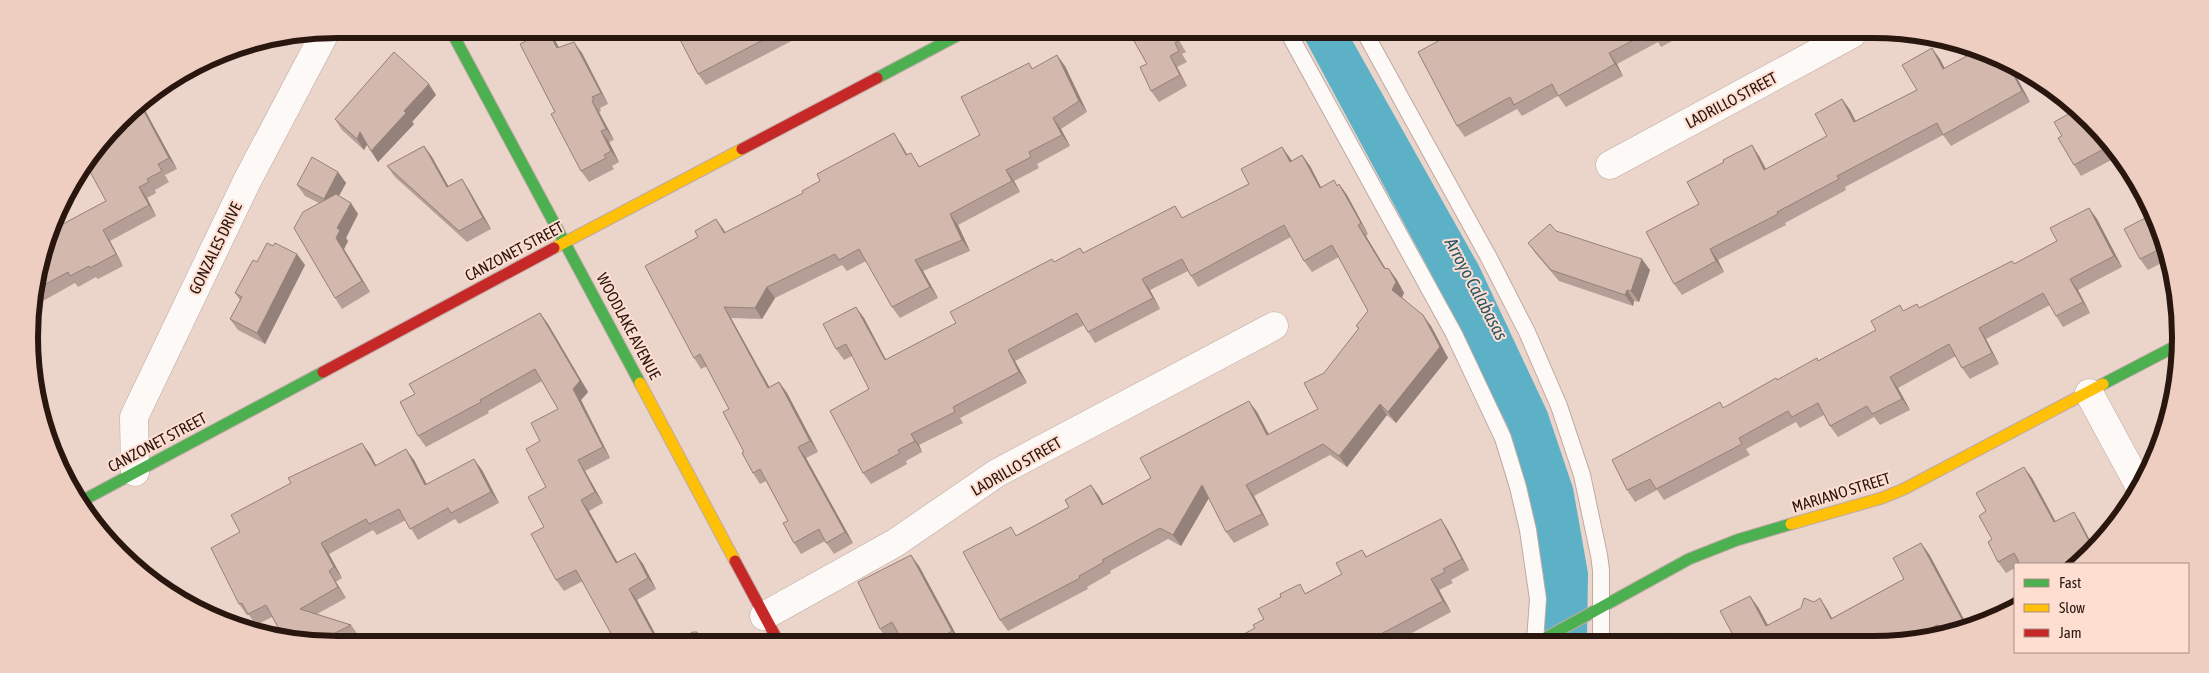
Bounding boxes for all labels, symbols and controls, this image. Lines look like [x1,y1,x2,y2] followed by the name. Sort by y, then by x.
[1682,68,1780,132] street label: LADRILLO STREET
[185,199,245,297] street label: GONZALES DRIVE
[462,217,566,285] street label: CANZONET STREET
[1440,233,1512,343] water label: Arroyo Calabasas
[593,270,665,382] street label: WOODLAKE AVENUE
[105,408,209,476] street label: CANZONET STREET
[968,433,1064,499] street label: LADRILLO STREET
[1790,469,1892,515] street label: MARIANO STREET
[2014,563,2189,653] legend
[2059,574,2081,591] text: Fast
[2059,599,2085,616] text: Slow
[2059,624,2082,641] text: Jam

